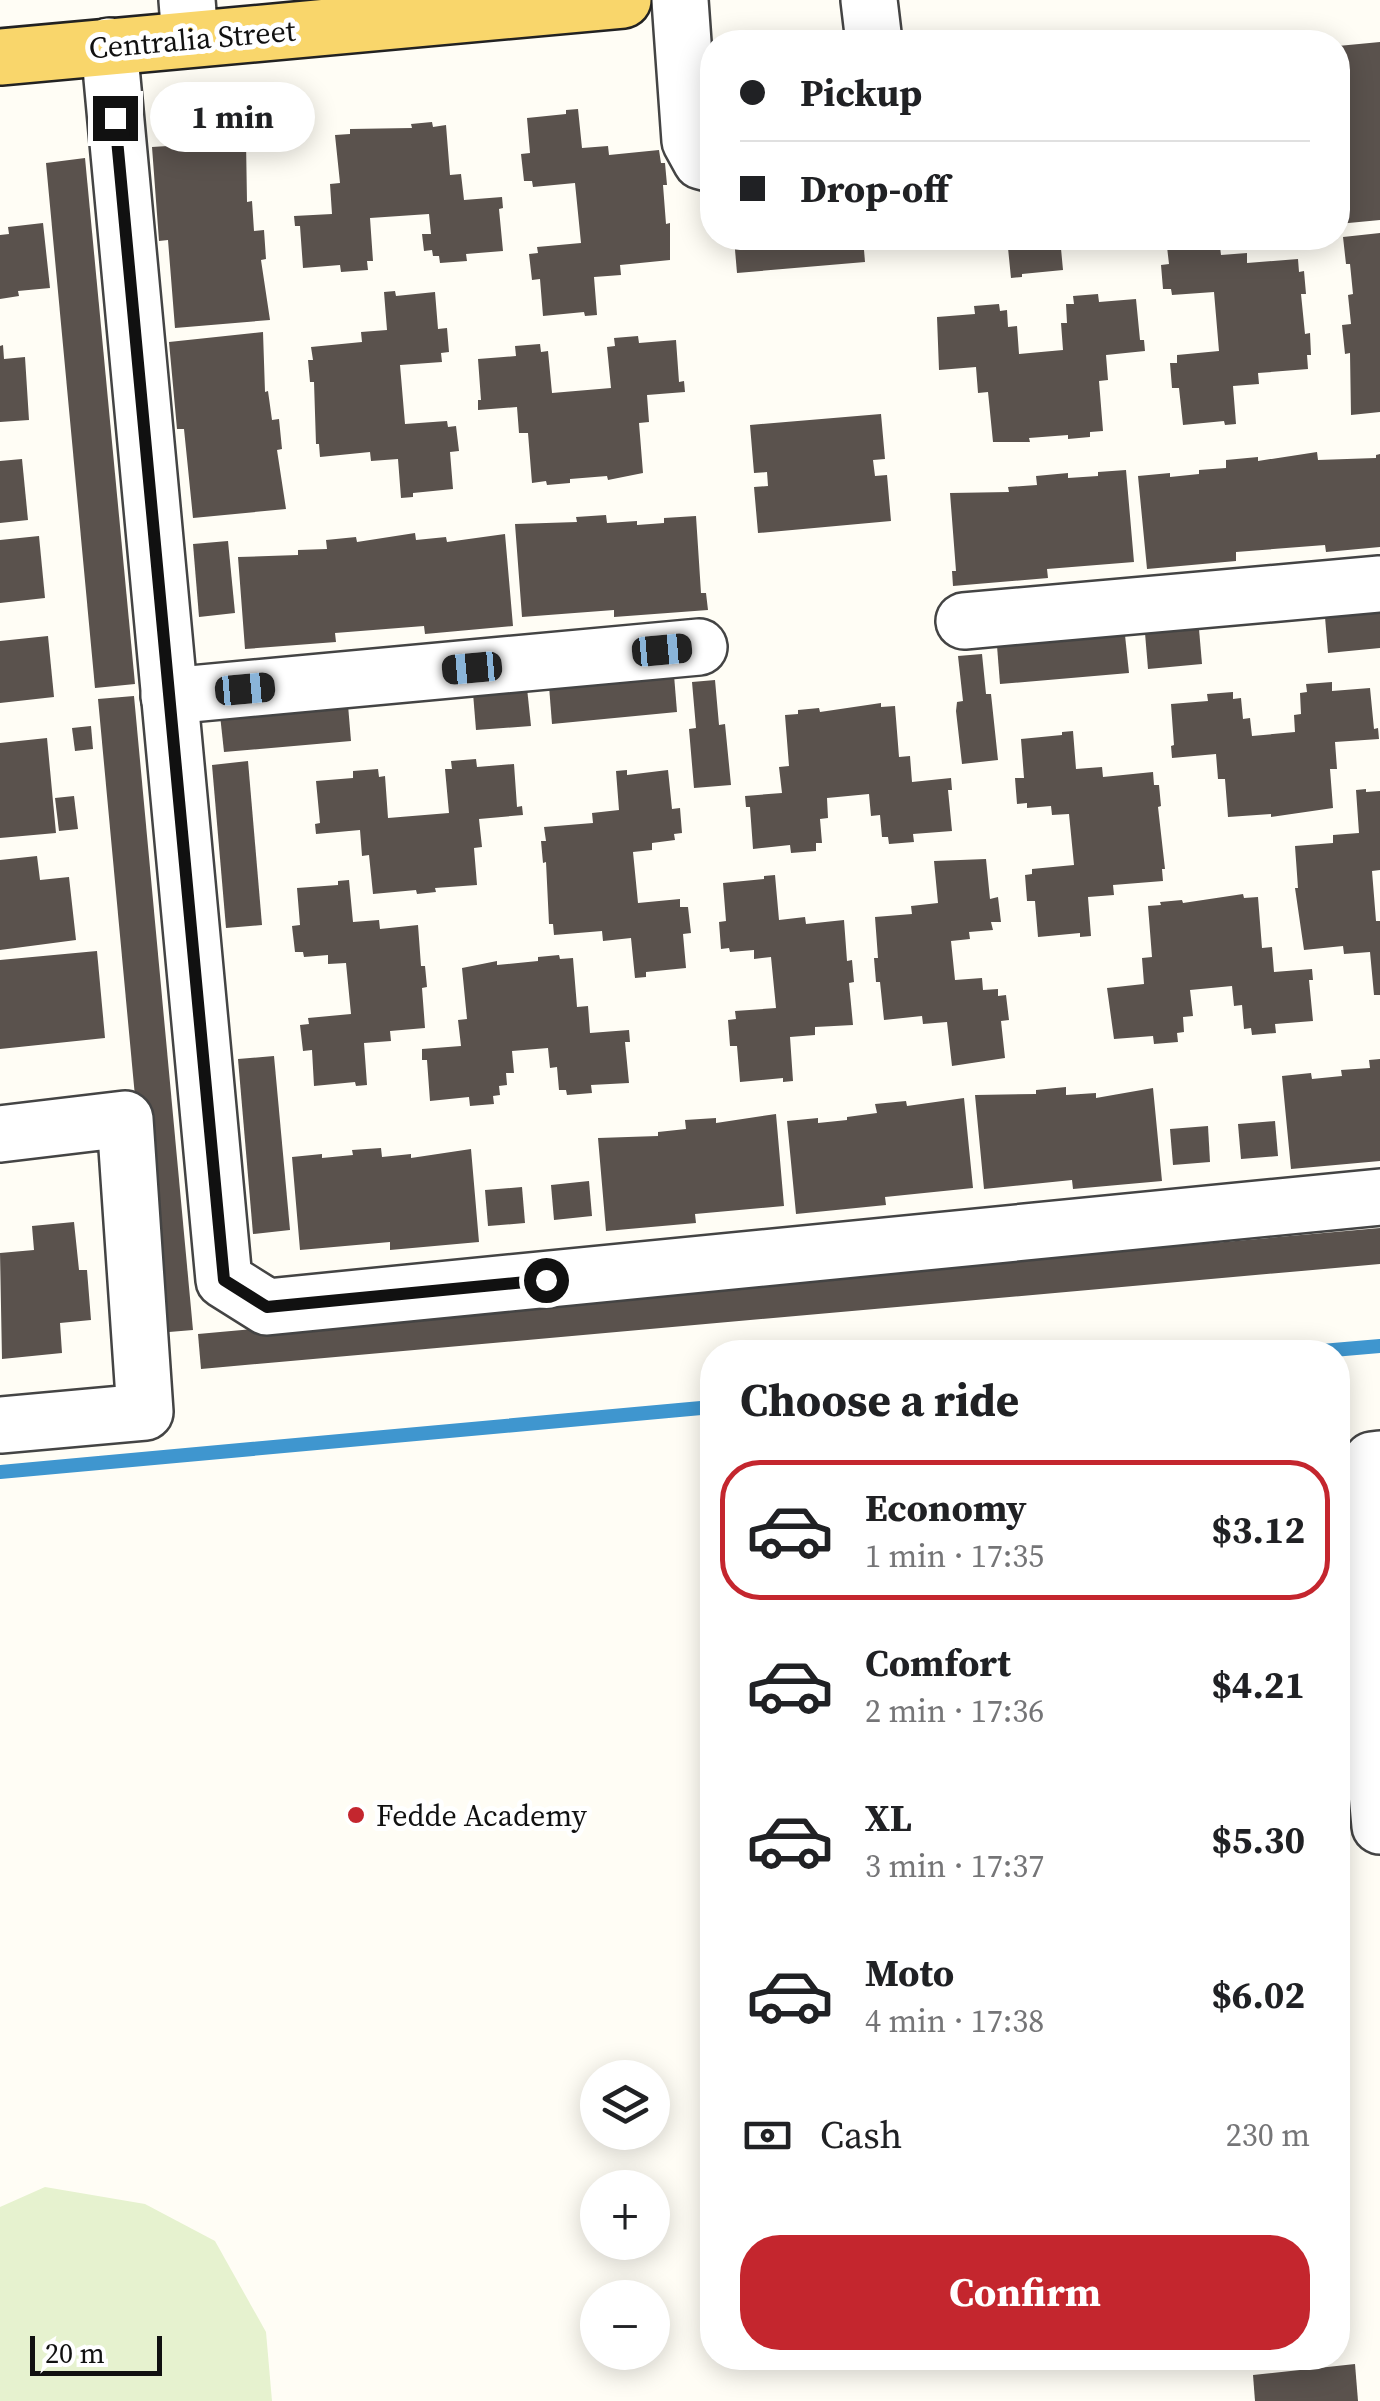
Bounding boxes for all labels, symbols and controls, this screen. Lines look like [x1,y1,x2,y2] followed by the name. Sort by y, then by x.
[87,10,297,68] street label: Centralia Street
[800,67,922,119] text: Pickup
[150,83,315,153] callout: 1 min
[191,95,274,139] text: 1 min
[93,96,138,141] route end
[800,163,949,215] text: Drop-off
[631,632,693,668] car
[441,650,503,686] car
[214,671,276,707] car
[524,1258,569,1303] route start
[740,1369,1019,1431] text: Choose a ride
[865,1482,1027,1534] text: Economy
[745,1485,835,1575] icon: car
[1211,1504,1305,1556] text: $3.12
[865,1534,1044,1578] text: 1 min · 17:35
[865,1637,1011,1689] text: Comfort
[745,1640,835,1730] icon: car
[1211,1659,1305,1711] text: $4.21
[865,1689,1044,1733] text: 2 min · 17:36
[865,1792,912,1844] text: XL
[376,1795,587,1836] place label: Fedde Academy
[745,1795,835,1885] icon: car
[345,1804,367,1826] marker: Fedde Academy
[1211,1814,1305,1866] text: $5.30
[865,1844,1044,1888] text: 3 min · 17:37
[865,1947,954,1999] text: Moto
[745,1950,835,2040] icon: car
[1211,1969,1305,2021] text: $6.02
[865,1999,1044,2043] text: 4 min · 17:38
[580,2060,670,2370] map controls
[580,2060,670,2150] button: layers
[740,2108,795,2163] icon: cash
[820,2109,902,2161] text: Cash
[1226,2113,1310,2157] text: 230 m
[580,2170,670,2260] button: +
[740,2235,1310,2350] button: Confirm
[580,2280,670,2370] button: −
[30,2331,162,2376] scale bar
[45,2334,105,2372] text: 20 m

